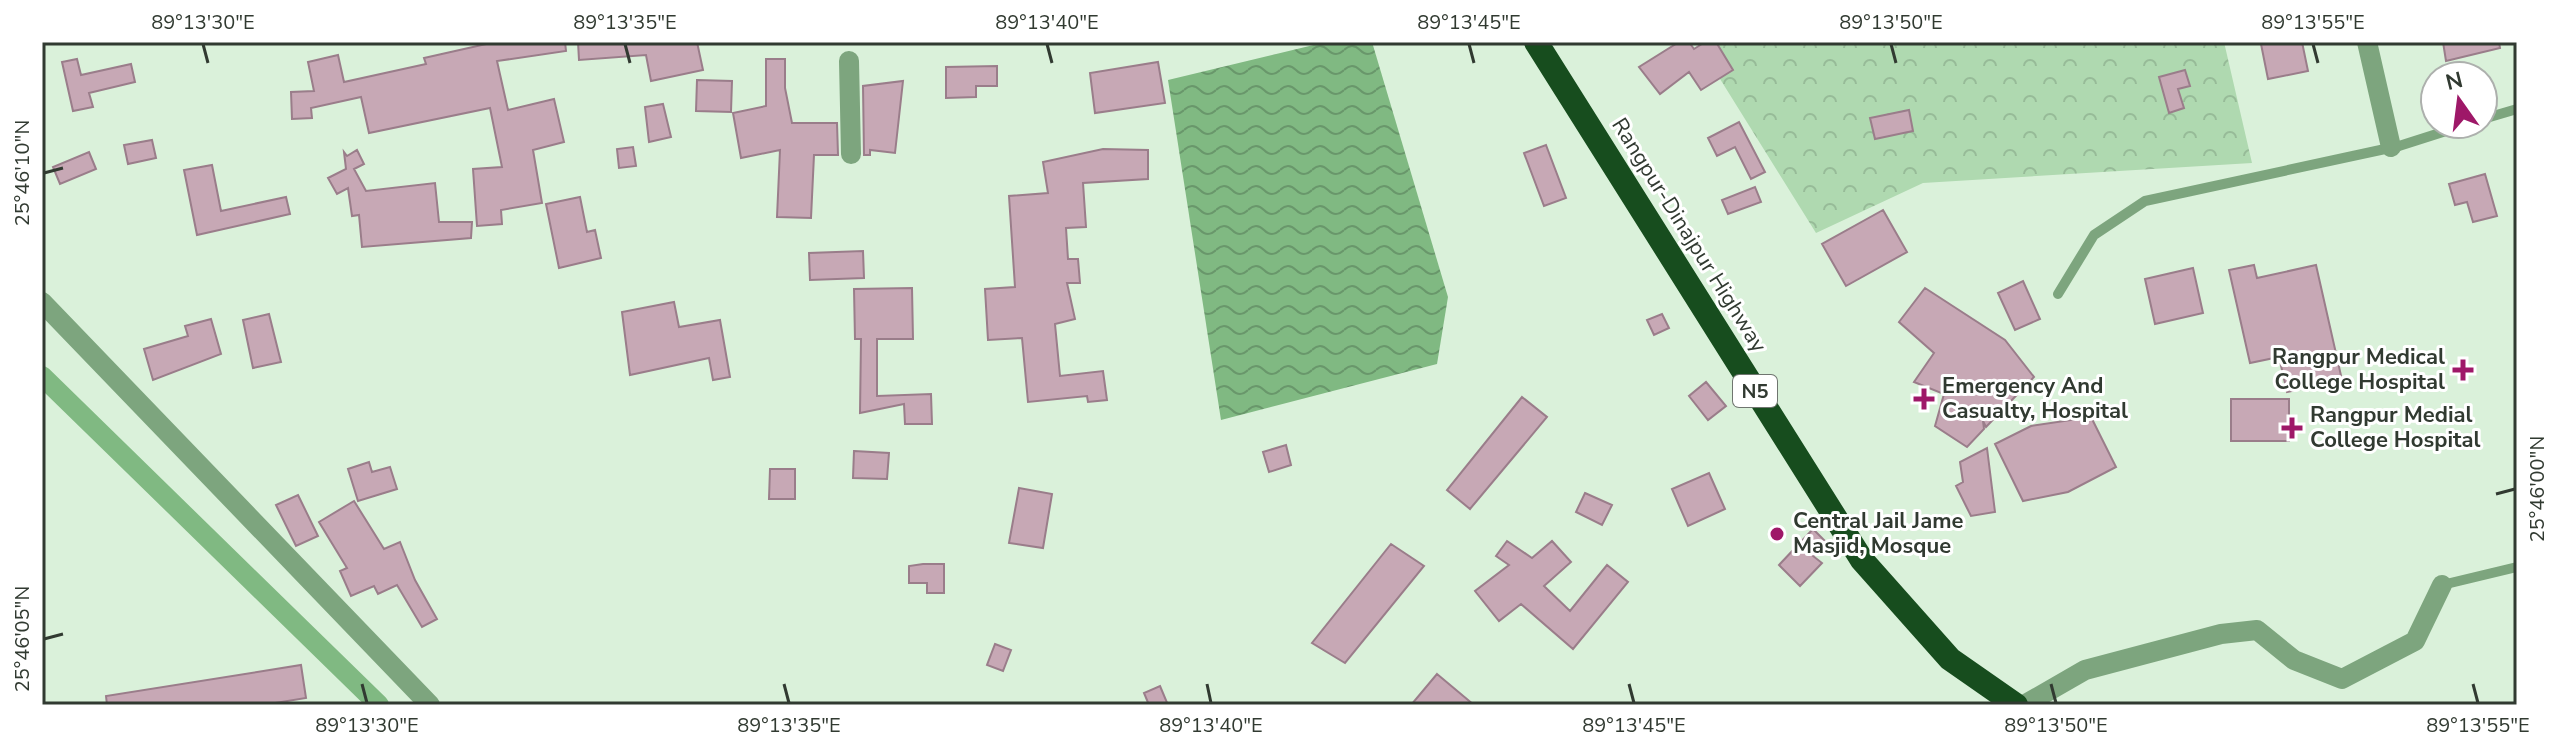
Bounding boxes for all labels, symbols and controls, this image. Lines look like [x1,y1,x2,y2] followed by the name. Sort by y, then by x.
[151,9,255,36] text: 89°13'30"E
[573,9,677,36] text: 89°13'35"E
[995,9,1099,36] text: 89°13'40"E
[1417,9,1521,36] text: 89°13'45"E
[1839,9,1943,36] text: 89°13'50"E
[2261,9,2365,36] text: 89°13'55"E
[2419,60,2499,140] north arrow
[2443,65,2466,98] text: N
[1604,112,1774,359] street label: Rangpur-Dinajpur Highway
[9,120,36,226] text: 25°46'10"N
[2272,342,2445,397] place label: Rangpur Medical College Hospital
[2452,359,2474,381] marker: Rangpur Medical College Hospital
[1942,371,2128,426] place label: Emergency And Casualty, Hospital
[1733,375,1777,407] road number: N5
[1913,388,1935,410] marker: Emergency And Casualty, Hospital
[2310,400,2481,455] place label: Rangpur Medial College Hospital
[2281,417,2303,439] marker: Rangpur Medial College Hospital
[2524,436,2551,542] text: 25°46'00"N
[1793,506,1963,561] place label: Central Jail Jame Masjid, Mosque
[1768,525,1786,543] marker: Central Jail Jame Masjid, Mosque
[9,586,36,692] text: 25°46'05"N
[315,712,419,739] text: 89°13'30"E
[737,712,841,739] text: 89°13'35"E
[1159,712,1263,739] text: 89°13'40"E
[1582,712,1686,739] text: 89°13'45"E
[2004,712,2108,739] text: 89°13'50"E
[2426,712,2530,739] text: 89°13'55"E

